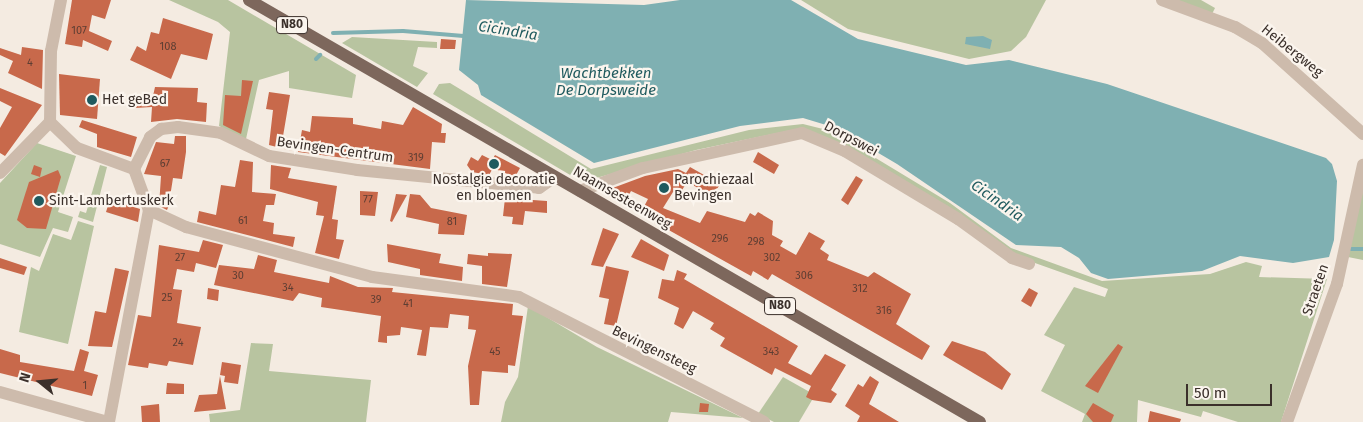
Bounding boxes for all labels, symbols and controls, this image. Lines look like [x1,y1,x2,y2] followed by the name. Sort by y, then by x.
[276,16,308,34] road number: N80
[477,17,539,45] water label: Cicindria
[1258,21,1326,81] street label: Heibergweg
[71,24,87,38] house number: 107
[160,40,176,54] house number: 108
[27,56,33,70] house number: 4
[556,64,656,99] water label: Wachtbekken De Dorpsweide
[102,92,167,108] place label: Het geBed
[86,94,98,106] marker: Het geBed
[821,118,881,160] street label: Dorpswei
[276,133,394,167] street label: Bevingen-Centrum
[408,151,424,165] house number: 319
[160,157,170,171] house number: 67
[488,158,500,170] marker: Nostalgie decoratie en bloemen
[570,163,674,233] street label: Naamsesteenweg
[432,172,556,204] place label: Nostalgie decoratie en bloemen
[674,172,754,204] place label: Parochiezaal Bevingen
[967,177,1027,225] water label: Cicindria
[658,182,670,194] marker: Parochiezaal Bevingen
[49,193,174,209] place label: Sint-Lambertuskerk
[363,193,373,207] house number: 77
[33,195,45,207] marker: Sint-Lambertuskerk
[238,214,248,228] house number: 61
[447,215,457,229] house number: 81
[712,232,728,246] house number: 296
[747,235,765,249] house number: 298
[175,251,185,265] house number: 27
[764,251,780,265] house number: 302
[1299,262,1333,318] street label: Straeten
[232,269,244,283] house number: 30
[795,269,813,283] house number: 306
[282,281,294,295] house number: 34
[852,282,868,296] house number: 312
[162,291,172,305] house number: 25
[370,293,382,307] house number: 39
[764,296,796,316] road number: N80
[403,297,413,311] house number: 41
[876,304,892,318] house number: 316
[609,322,699,378] street label: Bevingensteeg
[173,336,183,350] house number: 24
[489,345,501,359] house number: 45
[763,345,779,359] house number: 343
[15,357,65,407] north arrow
[16,371,35,384] text: N
[1188,374,1274,406] scale bar
[83,379,87,393] house number: 1
[1194,384,1227,402] text: 50 m

